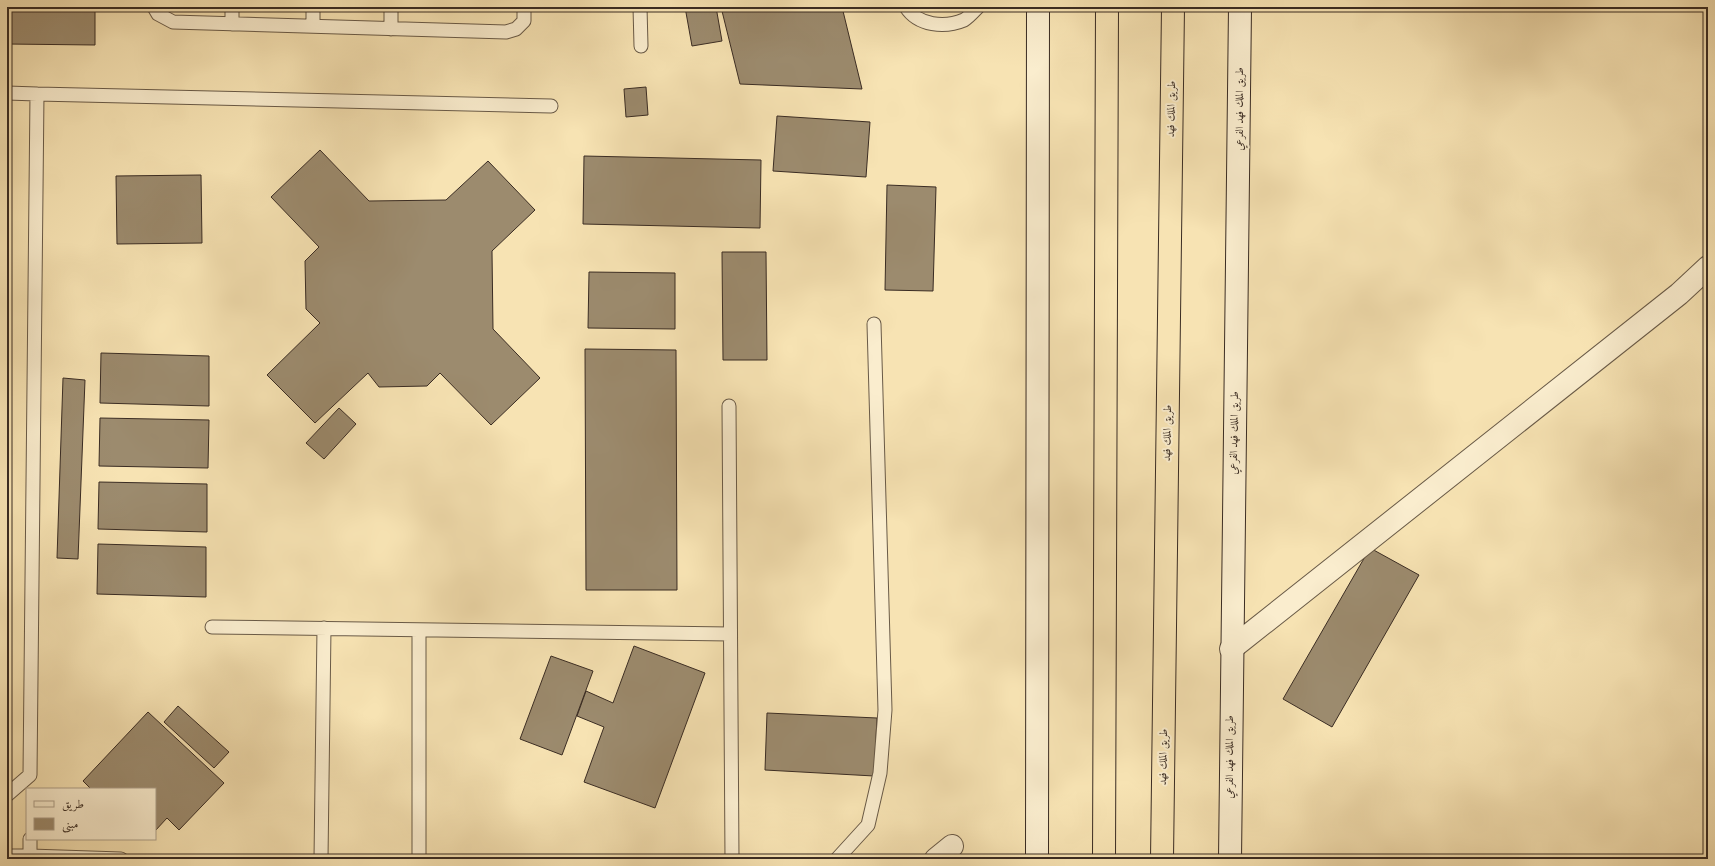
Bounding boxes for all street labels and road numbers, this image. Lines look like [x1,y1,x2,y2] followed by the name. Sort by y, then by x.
[1235,67,1248,151] street label: طريق الملك فهد الفرعي
[1166,81,1179,137] street label: طريق الملك فهد
[1229,391,1243,475] street label: طريق الملك فهد الفرعي
[1162,405,1175,461] street label: طريق الملك فهد
[1225,715,1238,799] street label: طريق الملك فهد الفرعي
[1158,729,1171,785] street label: طريق الملك فهد

